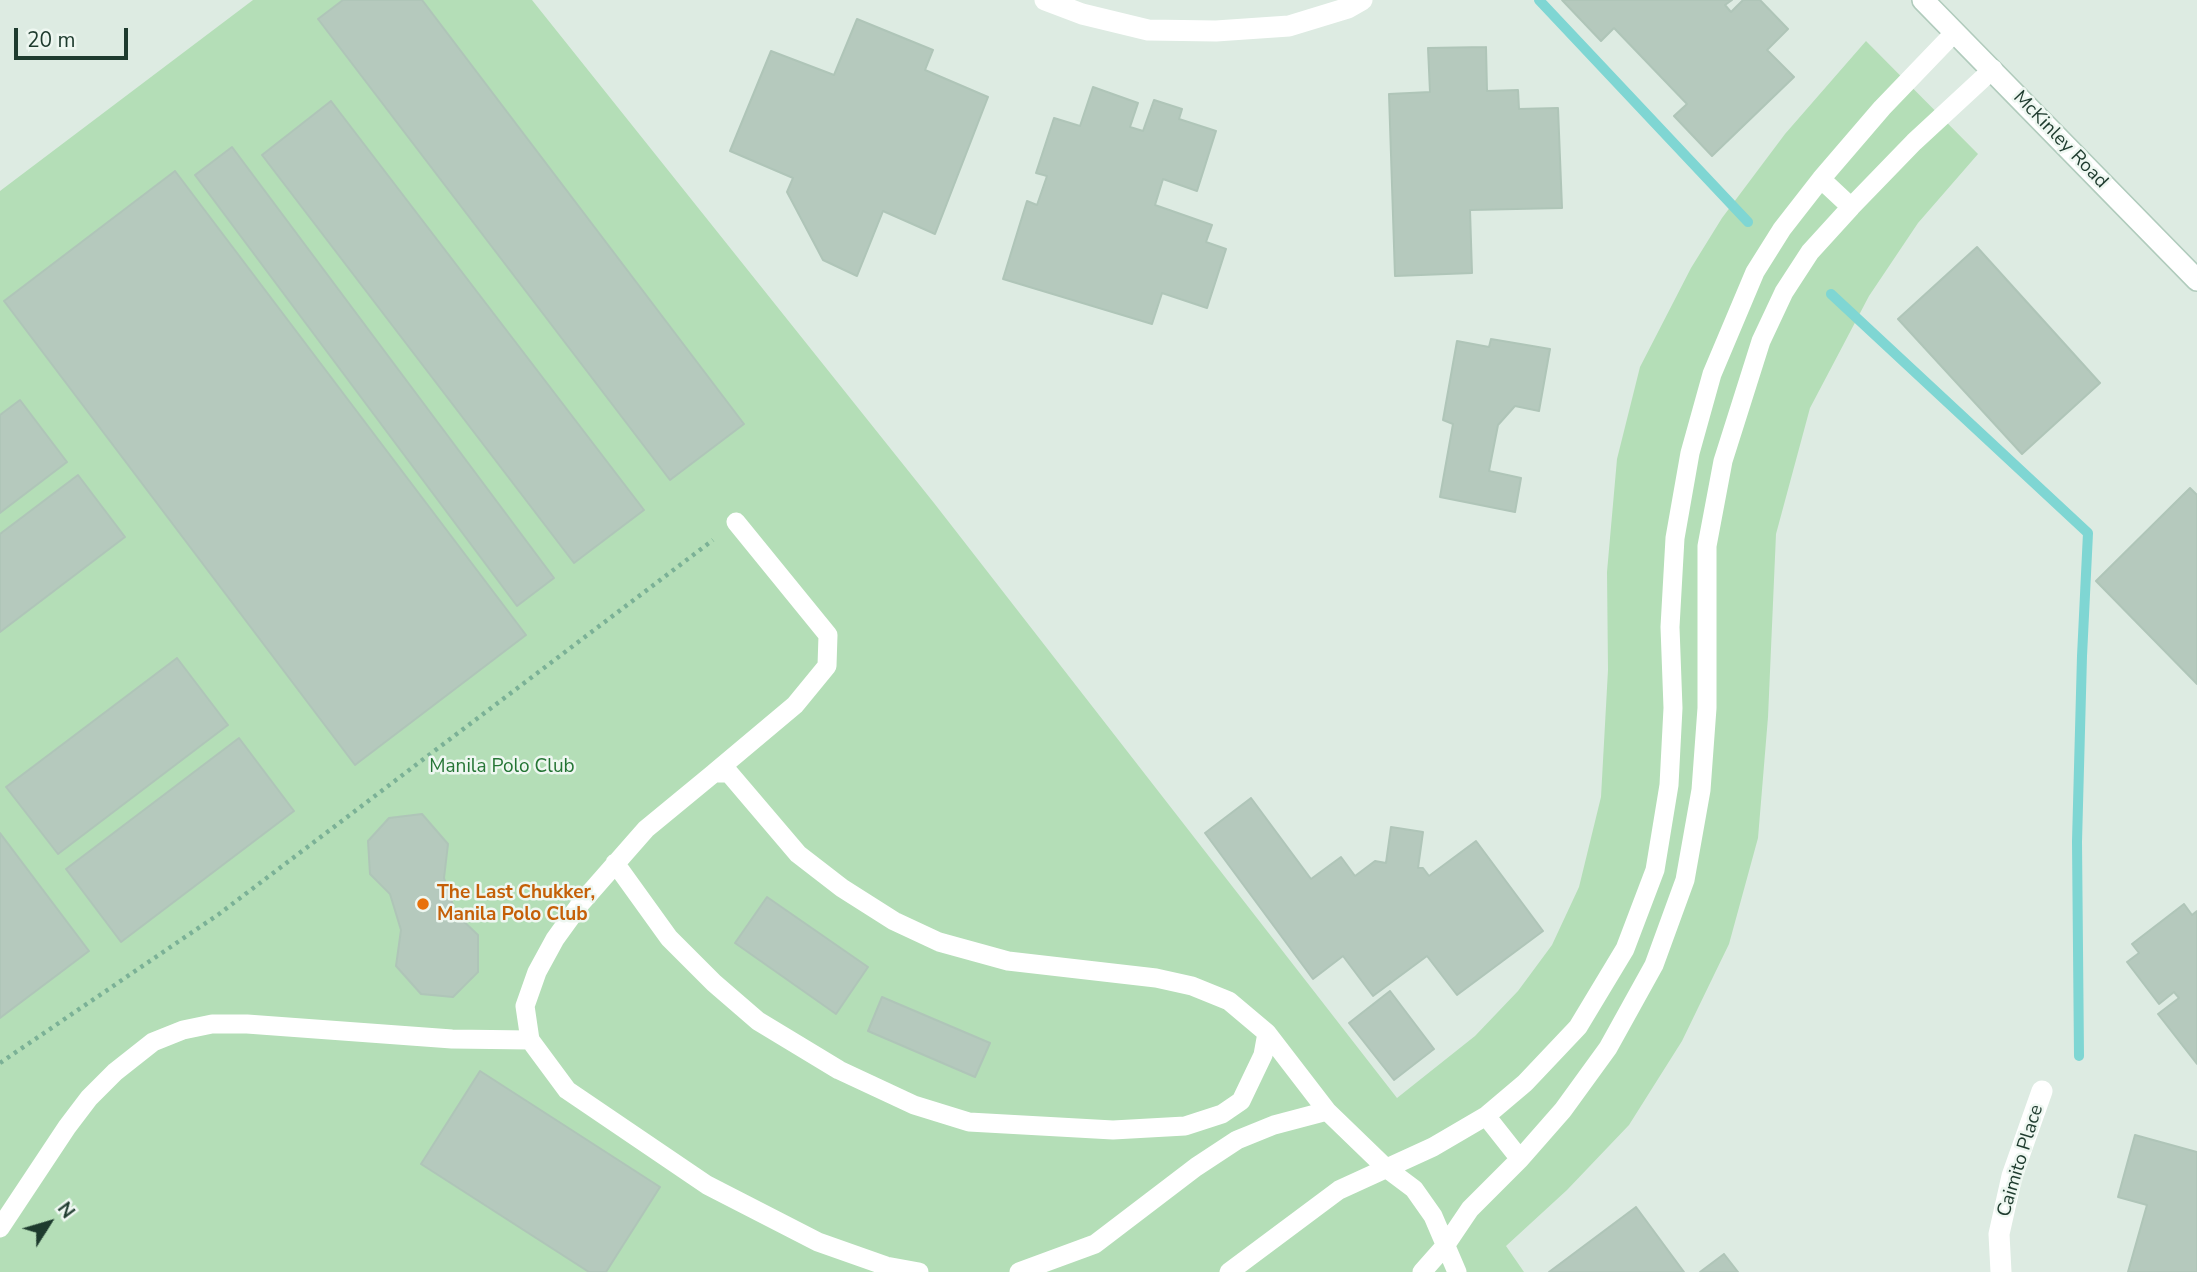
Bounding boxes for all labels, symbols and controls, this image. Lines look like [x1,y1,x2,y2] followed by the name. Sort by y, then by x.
[18,14,131,58] scale bar
[27,26,76,54] text: 20 m
[2008,87,2112,193] street label: McKinley Road
[429,756,575,778] park label: Manila Polo Club
[437,882,595,926] place label: The Last Chukker, Manila Polo Club
[415,896,431,912] marker: The Last Chukker, Manila Polo Club
[1993,1102,2049,1220] street label: Caimito Place
[14,1188,84,1258] north arrow
[51,1197,80,1224] text: N

